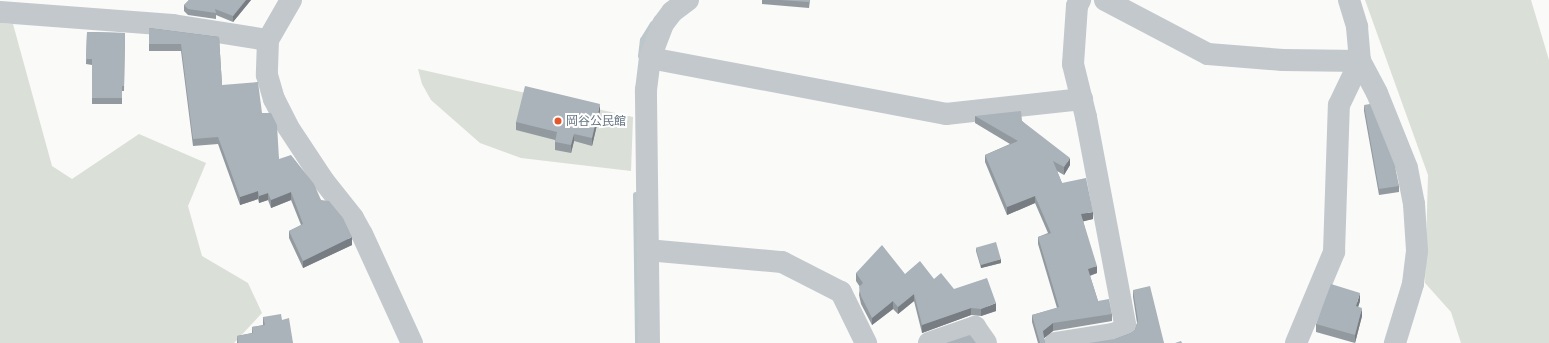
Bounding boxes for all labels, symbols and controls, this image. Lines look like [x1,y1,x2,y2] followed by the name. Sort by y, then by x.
[566,114,626,128] place label: 岡谷公民館
[553,116,563,126] marker: 岡谷公民館

